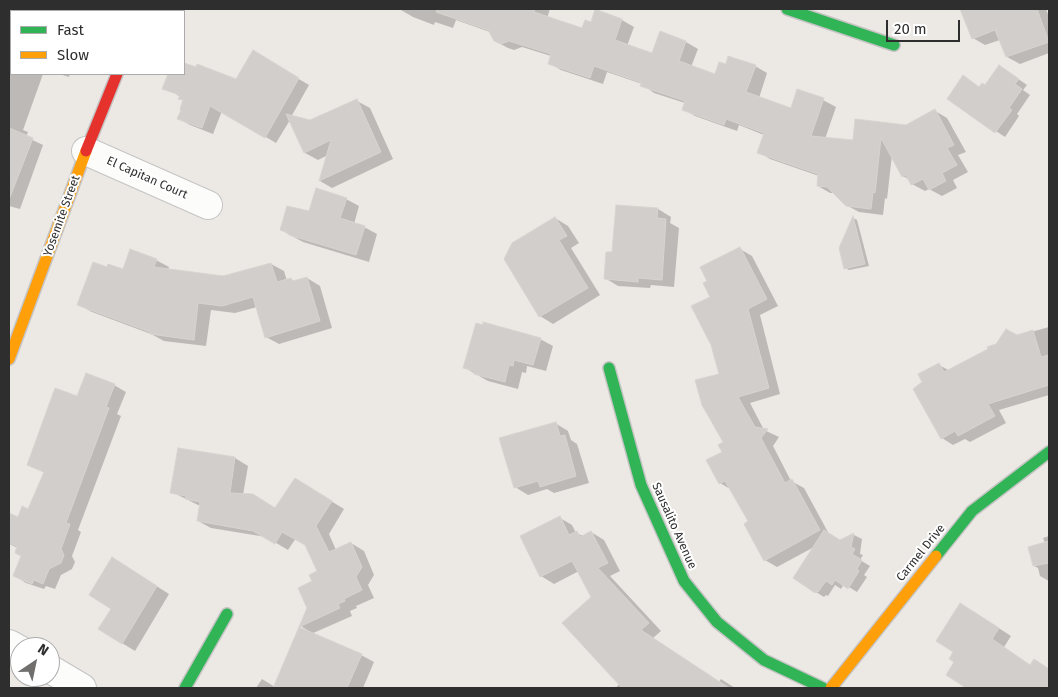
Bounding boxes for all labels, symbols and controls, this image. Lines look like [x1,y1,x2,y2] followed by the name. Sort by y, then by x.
[10,10,185,75] legend
[888,10,962,42] scale bar
[894,20,927,38] text: 20 m
[57,21,84,39] text: Fast
[57,46,89,64] text: Slow
[104,154,190,202] street label: El Capitan Court
[41,174,83,258] street label: Yosemite Street
[649,481,699,571] street label: Sausalito Avenue
[894,521,948,585] street label: Carmel Drive
[10,637,60,687] north arrow
[34,640,52,660] text: N

